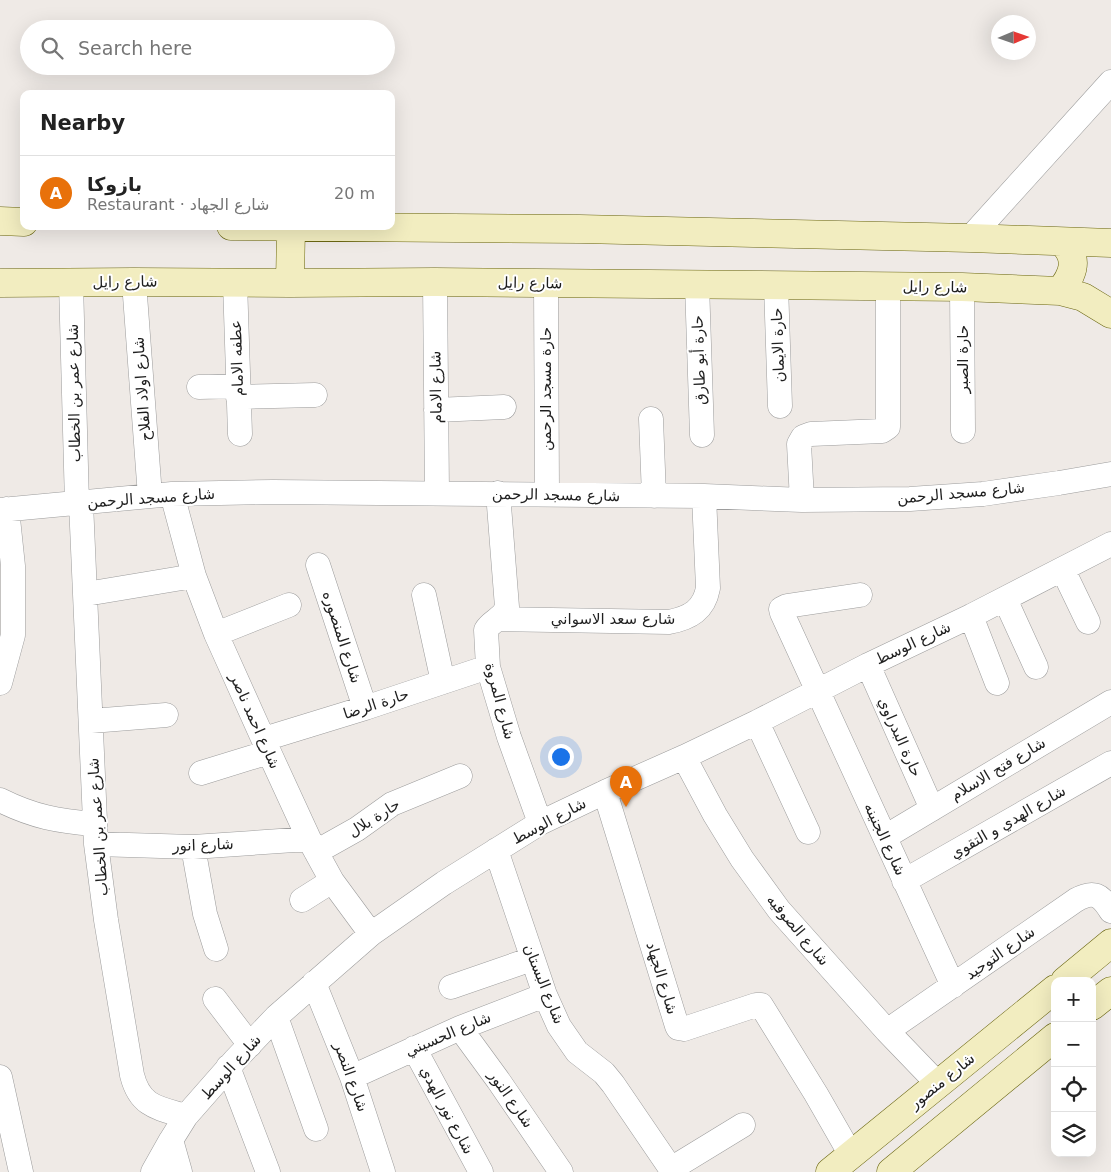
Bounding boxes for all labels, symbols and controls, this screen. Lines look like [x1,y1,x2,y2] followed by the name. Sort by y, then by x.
[991,15,1036,60] north arrow
[20,20,395,75] search box
[38,34,66,62] icon: search
[78,37,192,59] text: Search here
[40,111,125,135] text: Nearby
[87,173,142,195] text: بازوكا
[50,184,62,203] text: A
[334,184,375,203] text: 20 m
[87,195,270,214] text: Restaurant · شارع الجهاد
[92,272,158,292] street label: شارع رايل
[497,273,563,293] street label: شارع رايل
[902,277,968,297] street label: شارع رايل
[768,307,788,383] street label: حارة الايمان
[687,315,710,405] street label: حارة أبو طارق
[227,320,247,396] street label: عطفه الامام
[64,324,84,462] street label: شارع عمر بن الخطاب
[954,325,972,394] street label: حارة الصبر
[537,327,555,451] street label: حارة مسجد الرحمن
[129,336,155,442] street label: شارع اولاد الفلاح
[426,350,446,424] street label: شارع الامام
[896,478,1026,508] street label: شارع مسجد الرحمن
[86,485,216,511] street label: شارع مسجد الرحمن
[492,485,620,505] street label: شارع مسجد الرحمن
[319,589,365,685] street label: شارع المنصوره
[551,610,675,629] street label: شارع سعد الاسواني
[872,618,954,668] street label: شارع الوسط
[481,661,519,741] street label: شارع المروة
[226,670,284,772] street label: شارع احمد ناصر
[341,685,411,723] street label: حارة الرضا
[874,694,926,780] street label: حارة البدراوي
[947,734,1049,804] street label: شارع فتح الاسلام
[548,744,574,770] your location
[84,757,112,897] street label: شارع عمر بن الخطاب
[610,766,642,807] pin: A
[947,782,1070,863] street label: شارع الهدي و التقوي
[509,794,589,848] street label: شارع الوسط
[345,795,403,841] street label: حارة بلال
[860,800,910,878] street label: شارع الجنينه
[171,835,234,855] street label: شارع انور
[763,891,833,969] street label: شارع الصوفيه
[962,922,1038,984] street label: شارع التوحيد
[642,940,682,1016] street label: شارع الجهاد
[520,941,568,1027] street label: شارع البستان
[1051,977,1096,1157] map controls
[1051,977,1096,1022] button: +
[402,1008,494,1061] street label: شارع الحسيني
[1051,1022,1096,1067] button: −
[197,1031,265,1103] street label: شارع الوسط
[330,1039,372,1114] street label: شارع النصر
[905,1049,978,1113] street label: شارع منصور
[415,1063,478,1158] street label: شارع نور الهدي
[484,1066,537,1131] street label: شارع النور
[1051,1067,1096,1112] button: locate
[1051,1112,1096,1157] button: layers

